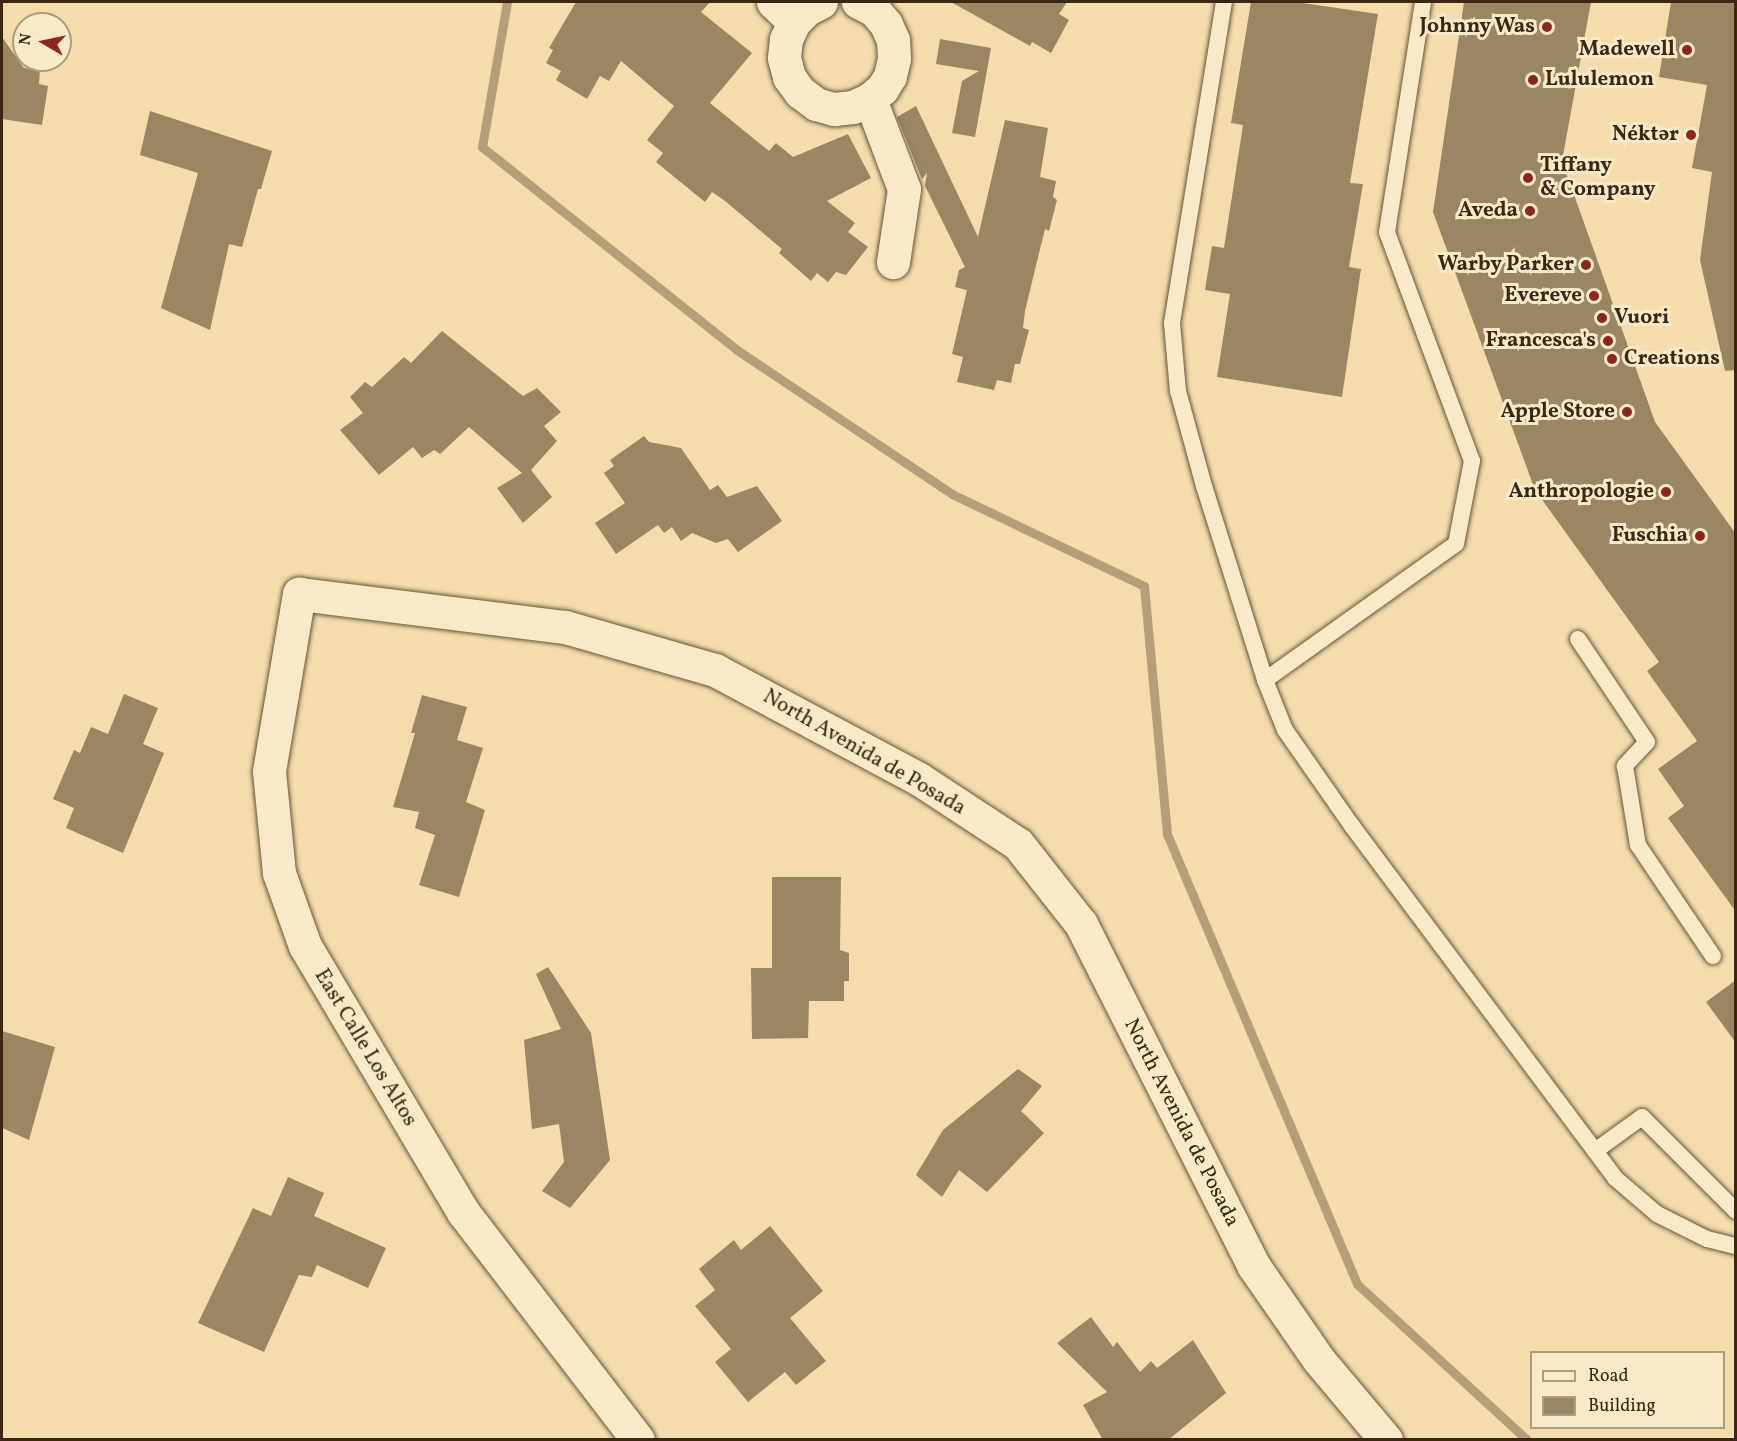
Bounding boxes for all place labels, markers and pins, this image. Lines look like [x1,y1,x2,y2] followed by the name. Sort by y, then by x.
[1419,14,1535,40] place label: Johnny Was
[1540,20,1554,34] marker: Johnny Was
[1579,37,1675,63] place label: Madewell
[1680,43,1694,57] marker: Madewell
[1545,67,1654,93] place label: Lululemon
[1526,73,1540,87] marker: Lululemon
[1612,122,1679,148] place label: Néktər
[1684,128,1698,142] marker: Néktər
[1540,153,1656,203] place label: Tiffany & Company
[1521,171,1535,185] marker: Tiffany & Company
[1458,198,1518,224] place label: Aveda
[1523,204,1537,218] marker: Aveda
[1437,252,1574,278] place label: Warby Parker
[1579,258,1593,272] marker: Warby Parker
[1504,283,1582,309] place label: Evereve
[1587,289,1601,303] marker: Evereve
[1614,305,1669,331] place label: Vuori
[1595,311,1609,325] marker: Vuori
[1486,328,1596,354] place label: Francesca's
[1601,334,1615,348] marker: Francesca's
[1624,346,1720,372] place label: Creations
[1605,352,1619,366] marker: Creations
[1501,399,1615,425] place label: Apple Store
[1620,405,1634,419] marker: Apple Store
[1508,479,1654,505] place label: Anthropologie
[1659,485,1673,499] marker: Anthropologie
[1612,523,1688,549] place label: Fuschia
[1693,529,1707,543] marker: Fuschia

